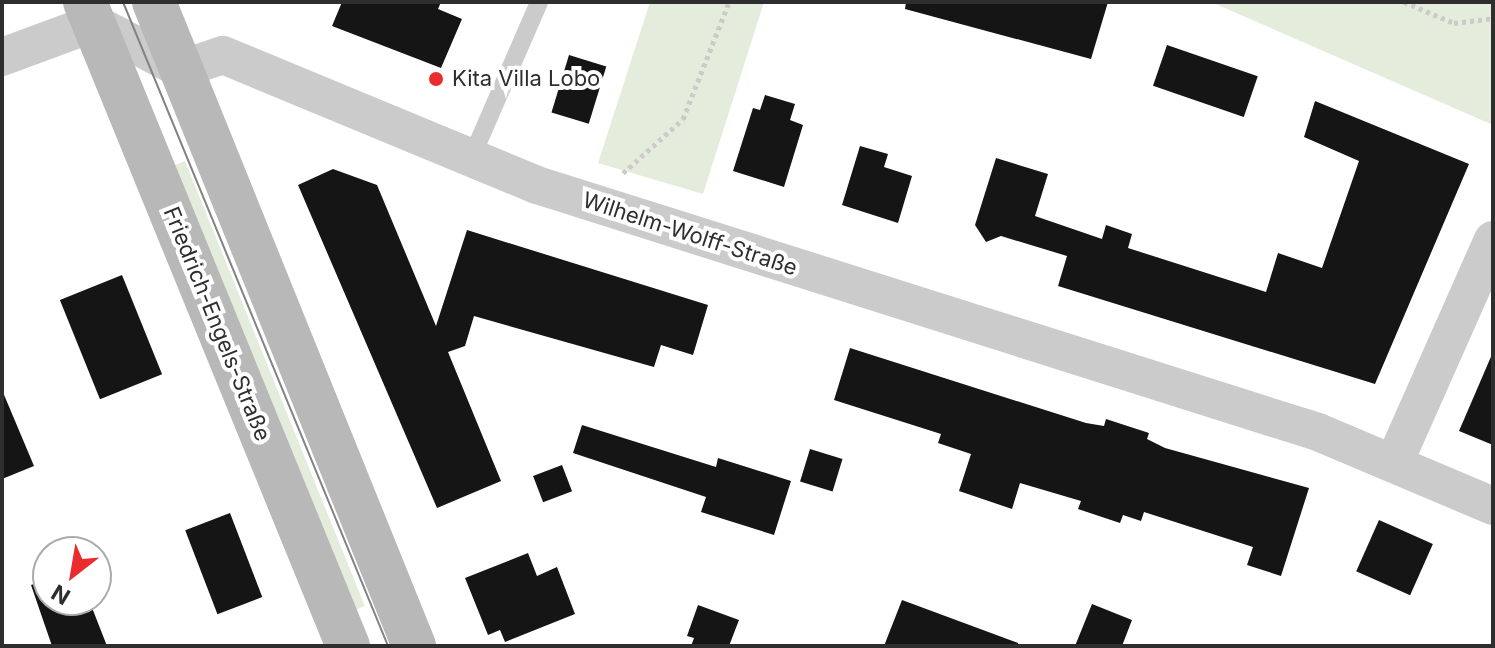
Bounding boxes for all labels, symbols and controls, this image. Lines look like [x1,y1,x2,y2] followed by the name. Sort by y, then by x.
[452,66,600,92] place label: Kita Villa Lobo
[427,70,445,88] marker: Kita Villa Lobo
[579,187,801,281] street label: Wilhelm-Wolff-Straße
[158,203,276,445] street label: Friedrich-Engels-Straße
[32,536,112,616] north arrow
[47,579,75,610] text: N

